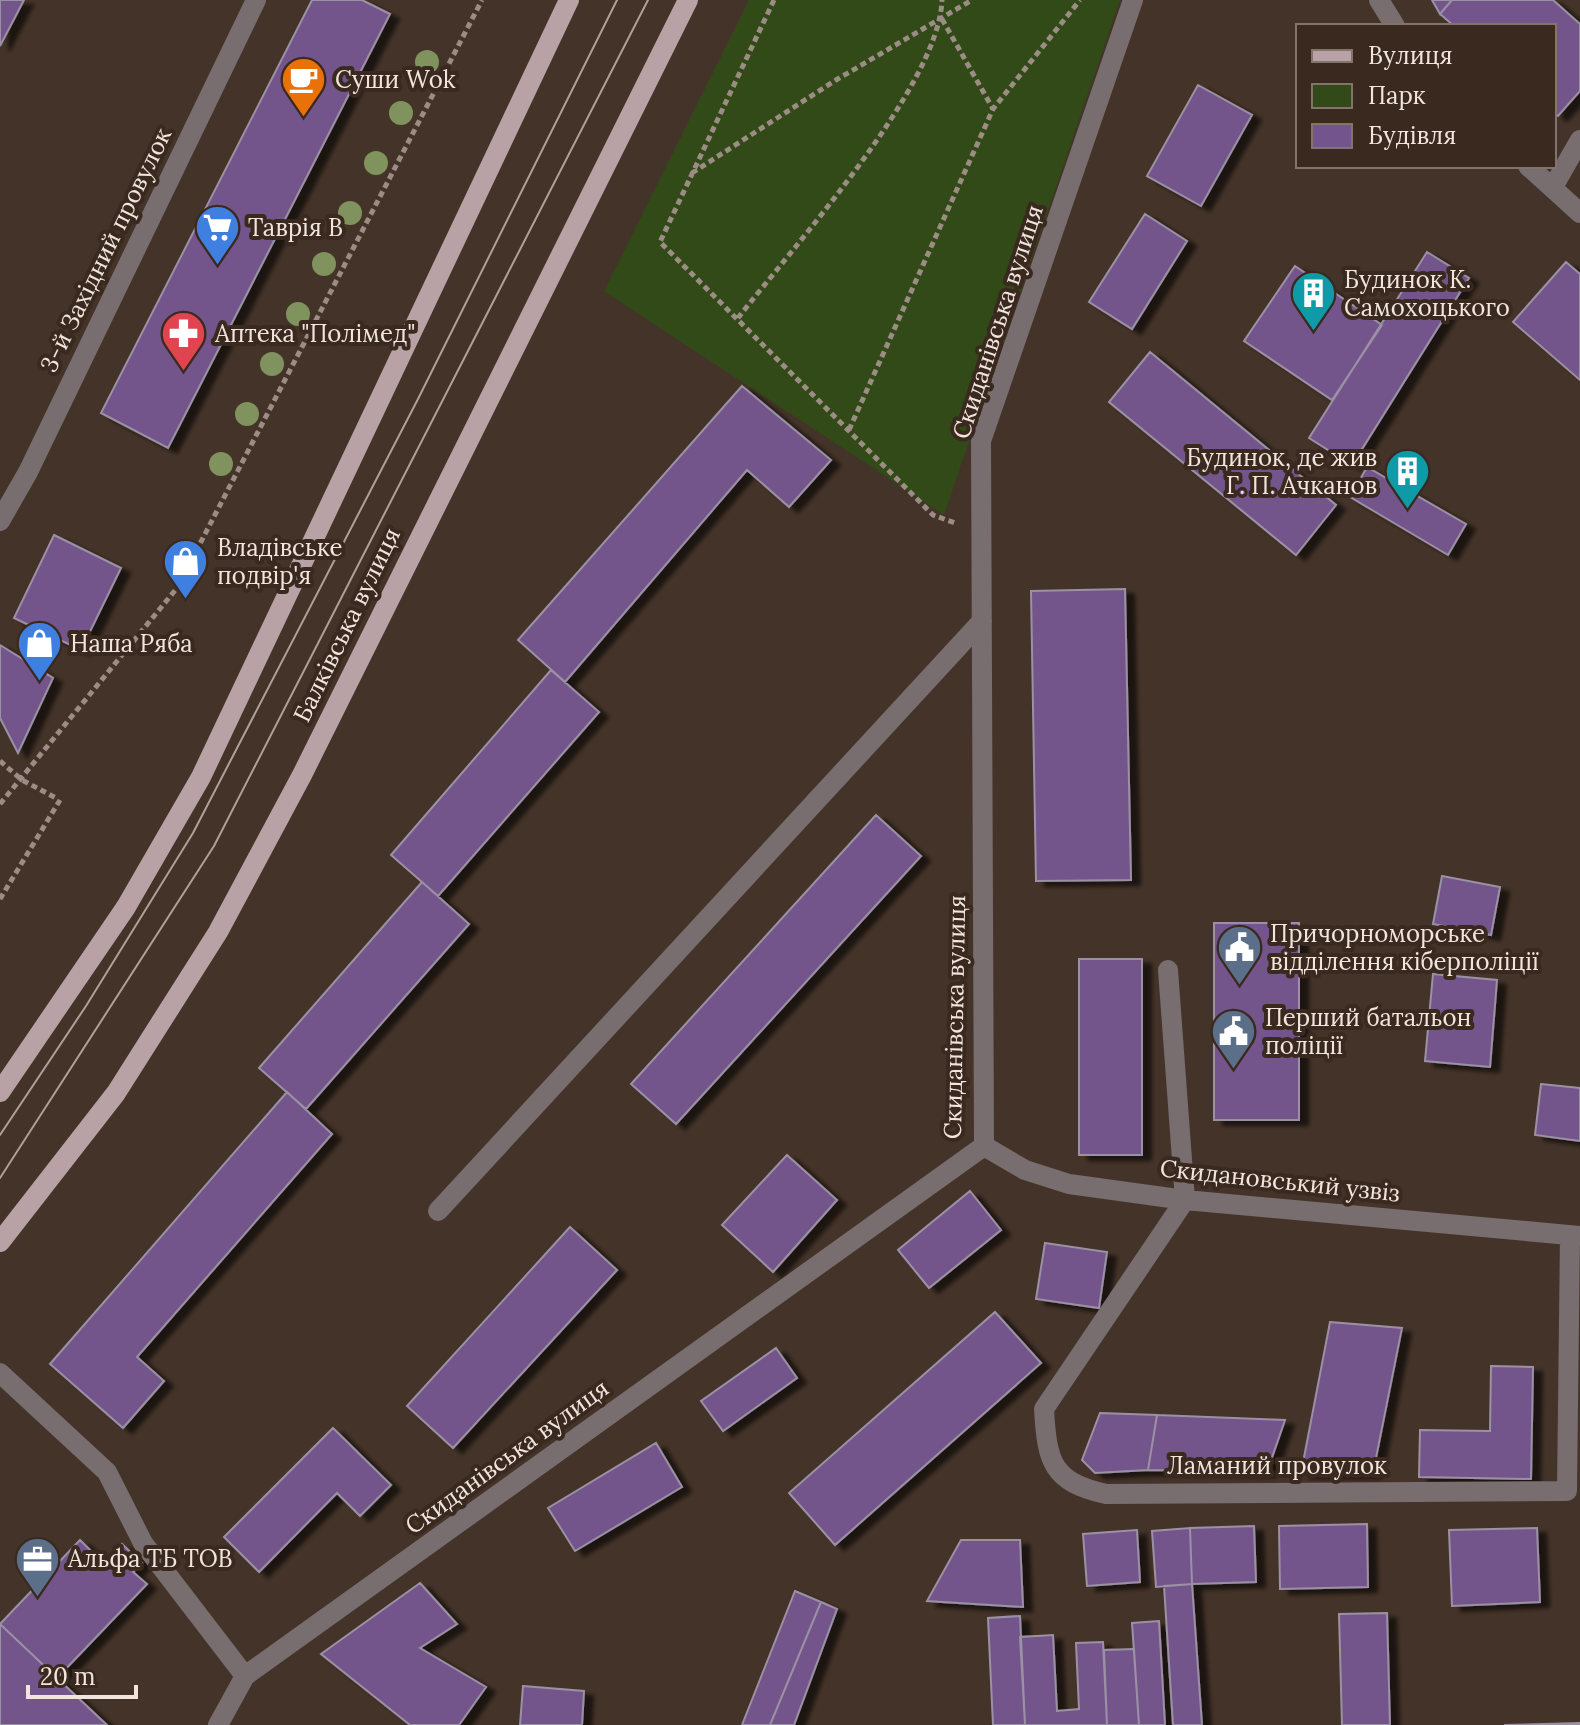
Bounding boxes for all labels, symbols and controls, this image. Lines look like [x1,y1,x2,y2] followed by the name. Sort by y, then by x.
[1296,24,1556,168] legend
[1368,40,1453,71] text: Вулиця
[280,56,328,119] cafe icon: Суши Wok
[335,64,456,95] place label: Суши Wok
[1368,80,1426,111] text: Парк
[1368,120,1456,151] text: Будівля
[33,122,178,377] street label: 3-й Західний провулок
[945,201,1050,443] street label: Скиданівська вулиця
[193,204,241,267] supermarket icon: Таврія В
[248,212,343,243] place label: Таврія В
[1344,264,1510,323] place label: Будинок К. Самохоцького
[1289,270,1337,333] building icon: Будинок К. Самохоцького
[160,310,208,373] pharmacy icon: Аптека "Полімед"
[214,318,416,349] place label: Аптека "Полімед"
[1186,442,1377,501] place label: Будинок, де жив Г. П. Ачканов
[1384,448,1432,511] building icon: Будинок, де жив Г. П. Ачканов
[286,523,407,727] street label: Балківська вулиця
[217,532,343,591] place label: Владiвське подвiр'я
[162,538,210,601] shop icon: Владiвське подвiр'я
[15,620,63,683] shop icon: Наша Ряба
[70,628,193,659] place label: Наша Ряба
[937,895,972,1139] street label: Скиданівська вулиця
[1270,918,1539,977] place label: Причорноморське відділення кіберполіції
[1215,924,1263,987] public building icon: Причорноморське відділення кіберполіції
[1265,1002,1471,1061] place label: Перший батальон поліції
[1210,1008,1258,1071] public building icon: Перший батальон поліції
[1159,1152,1401,1209] street label: Скидановський узвіз
[399,1372,615,1541] street label: Скиданівська вулиця
[1167,1450,1387,1481] street label: Ламаний провулок
[13,1535,61,1598] office icon: Альфа ТБ ТОВ
[67,1543,233,1574] place label: Альфа ТБ ТОВ
[28,1649,136,1699] scale bar
[40,1661,96,1692] text: 20 m

